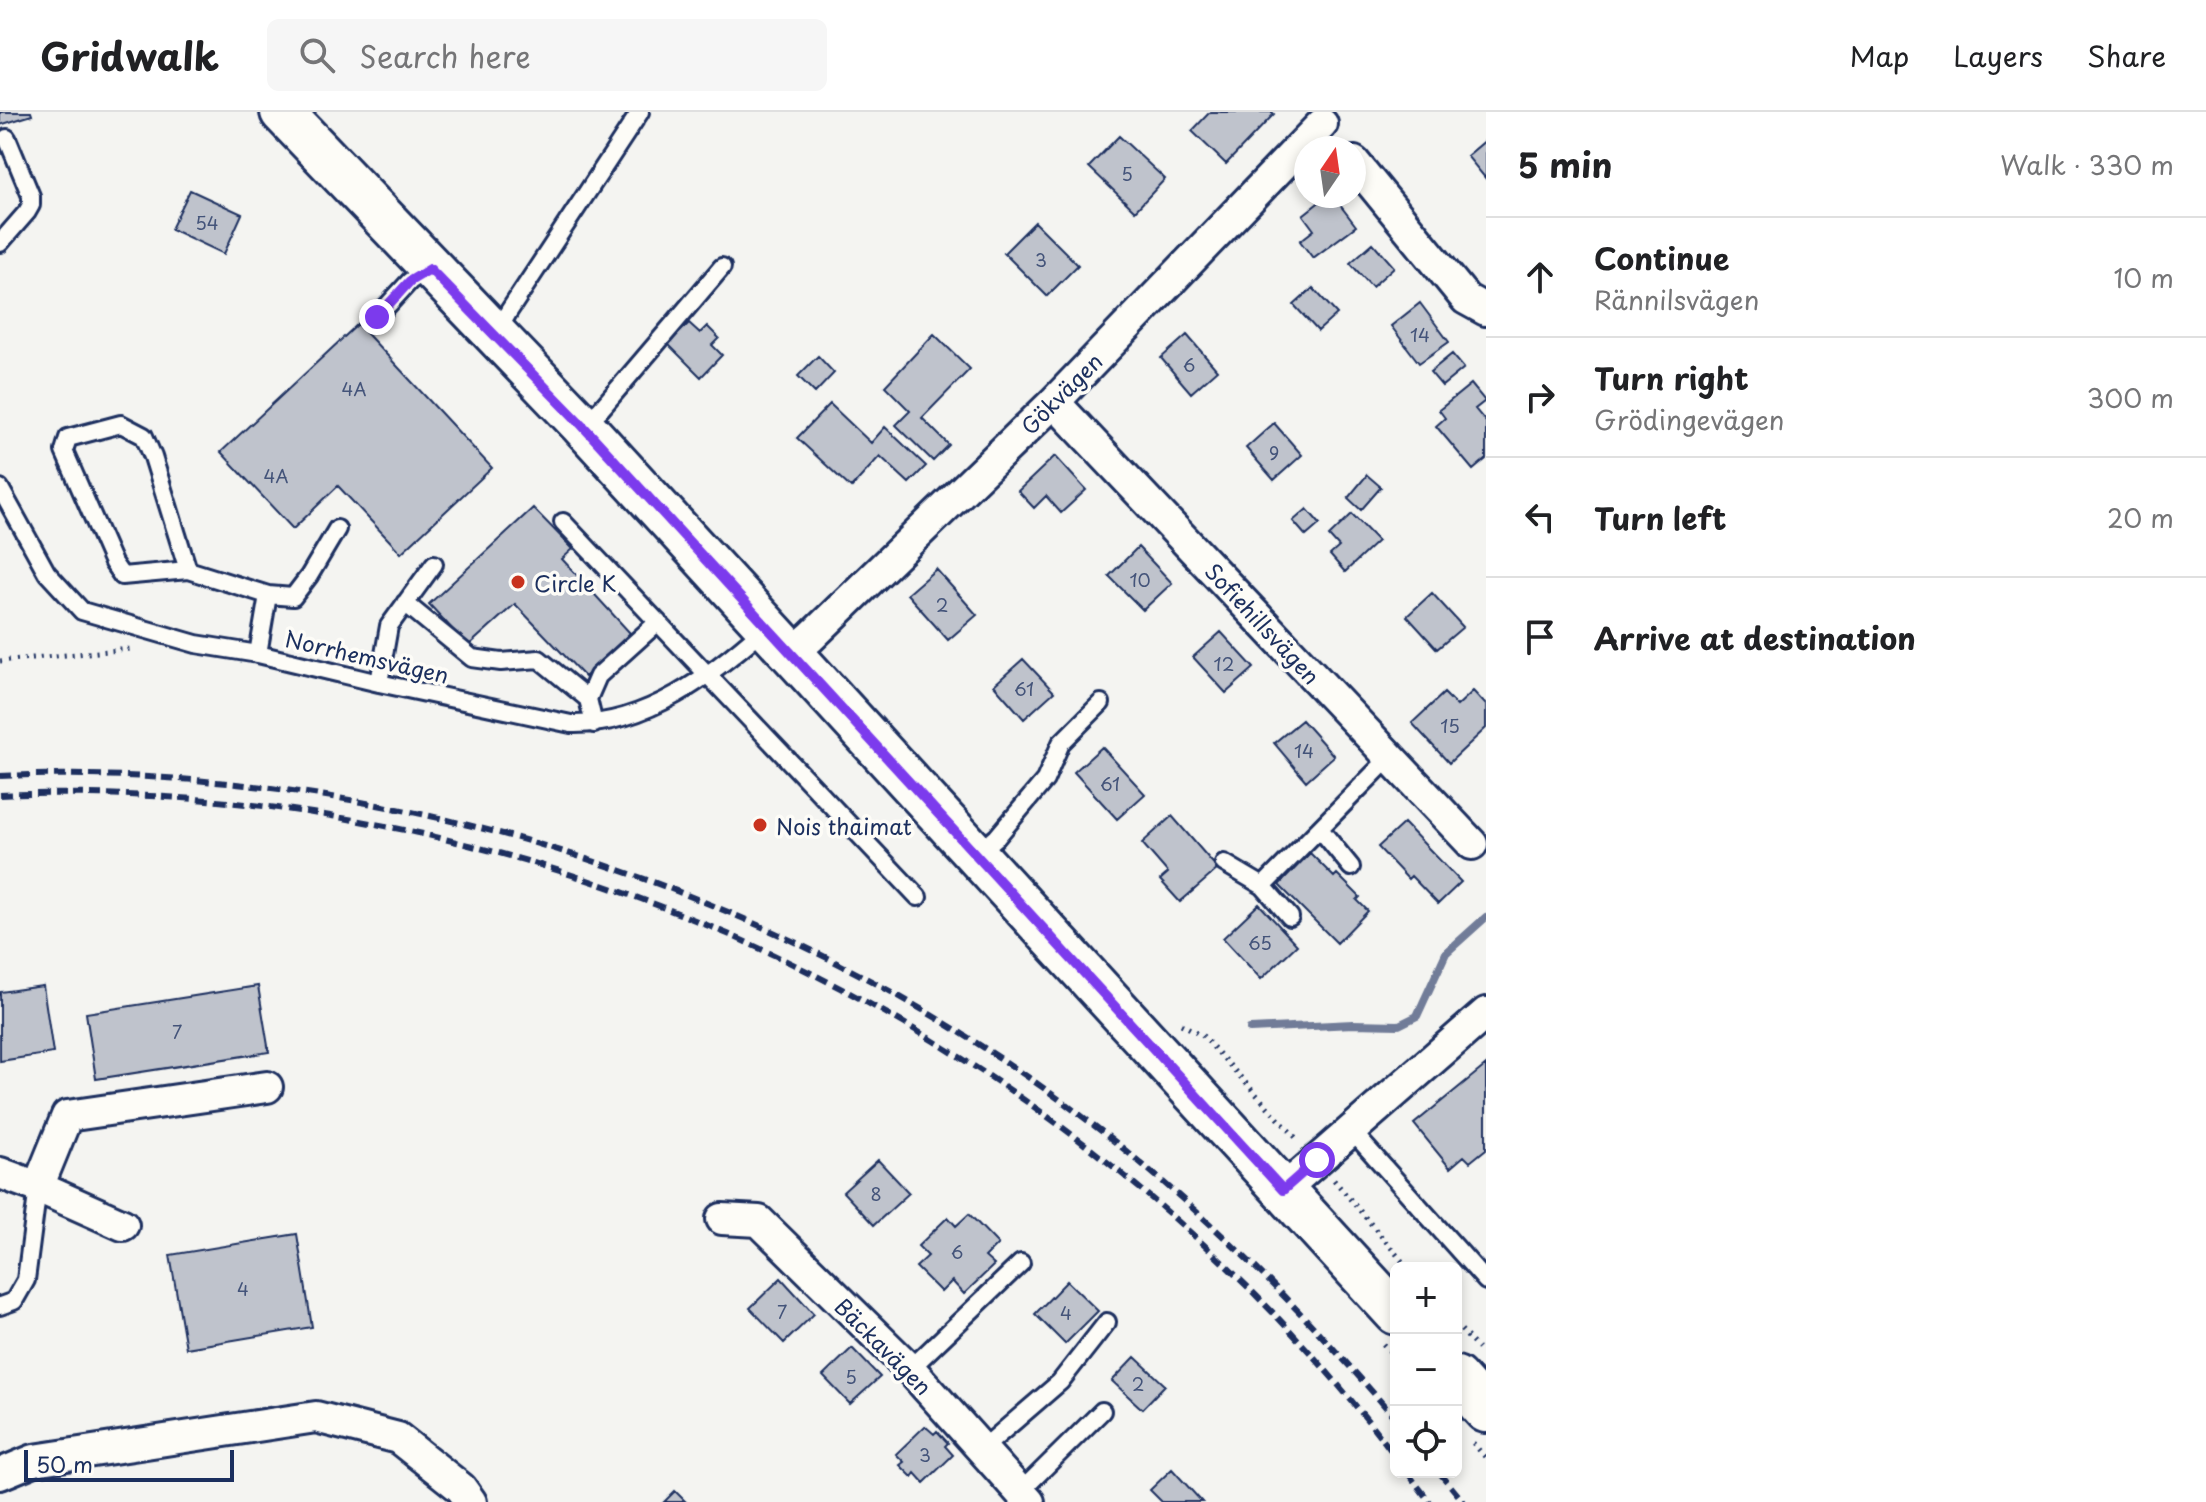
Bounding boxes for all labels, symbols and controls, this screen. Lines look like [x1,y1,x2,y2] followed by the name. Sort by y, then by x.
[267,19,827,91] search box
[40,27,219,84] text: Gridwalk
[295,33,339,77] icon: search
[359,33,531,78] text: Search here
[1849,34,1909,77] text: Map
[1953,34,2043,77] text: Layers
[2087,34,2166,77] text: Share
[1294,136,1366,208] north arrow
[1518,138,1612,190] text: 5 min
[2000,145,2174,184] text: Walk · 330 m
[1121,160,1133,187] house number: 5
[195,209,219,236] house number: 54
[1594,235,1729,280] text: Continue
[1035,246,1047,273] house number: 3
[1518,255,1562,299] icon: ahead
[2113,258,2174,297] text: 10 m
[1594,280,1759,319] text: Rännilsvägen
[359,299,395,335] route end
[1410,321,1430,348] house number: 14
[1013,345,1109,441] street label: Gökvägen
[1183,351,1195,378] house number: 6
[1594,355,1749,400] text: Turn right
[342,375,366,402] house number: 4A
[1518,375,1562,419] icon: right
[2087,378,2174,417] text: 300 m
[1594,400,1784,439] text: Grödingevägen
[1269,439,1279,466] house number: 9
[264,462,288,489] house number: 4A
[1518,495,1562,539] icon: left
[1594,495,1726,540] text: Turn left
[2107,498,2174,537] text: 20 m
[1198,555,1328,691] street label: Sofiehillsvägen
[534,566,617,599] place label: Circle K
[1129,566,1151,593] house number: 10
[509,573,527,591] marker: Circle K
[936,591,948,618] house number: 2
[1518,615,1562,659] icon: arrive
[1594,615,1916,660] text: Arrive at destination
[282,621,452,691] street label: Norrhemsvägen
[1214,650,1234,677] house number: 12
[1014,675,1034,702] house number: 61
[1440,712,1460,739] house number: 15
[1294,737,1314,764] house number: 14
[1100,770,1120,797] house number: 61
[776,809,912,842] place label: Nois thaimat
[751,816,769,834] marker: Nois thaimat
[1248,929,1272,956] house number: 65
[172,1018,182,1045] house number: 7
[1299,1142,1335,1178] route start
[870,1180,882,1207] house number: 8
[951,1238,963,1265] house number: 6
[1390,1262,1462,1478] map controls
[1390,1262,1462,1334] button: +
[237,1275,249,1302] house number: 4
[828,1290,940,1402] street label: Bäckavägen
[777,1298,787,1325] house number: 7
[1060,1299,1072,1326] house number: 4
[1390,1334,1462,1406] button: −
[845,1363,857,1390] house number: 5
[1132,1370,1144,1397] house number: 2
[1390,1406,1462,1478] button: locate
[919,1441,931,1468] house number: 3
[24,1446,234,1482] scale bar
[36,1447,93,1480] text: 50 m

